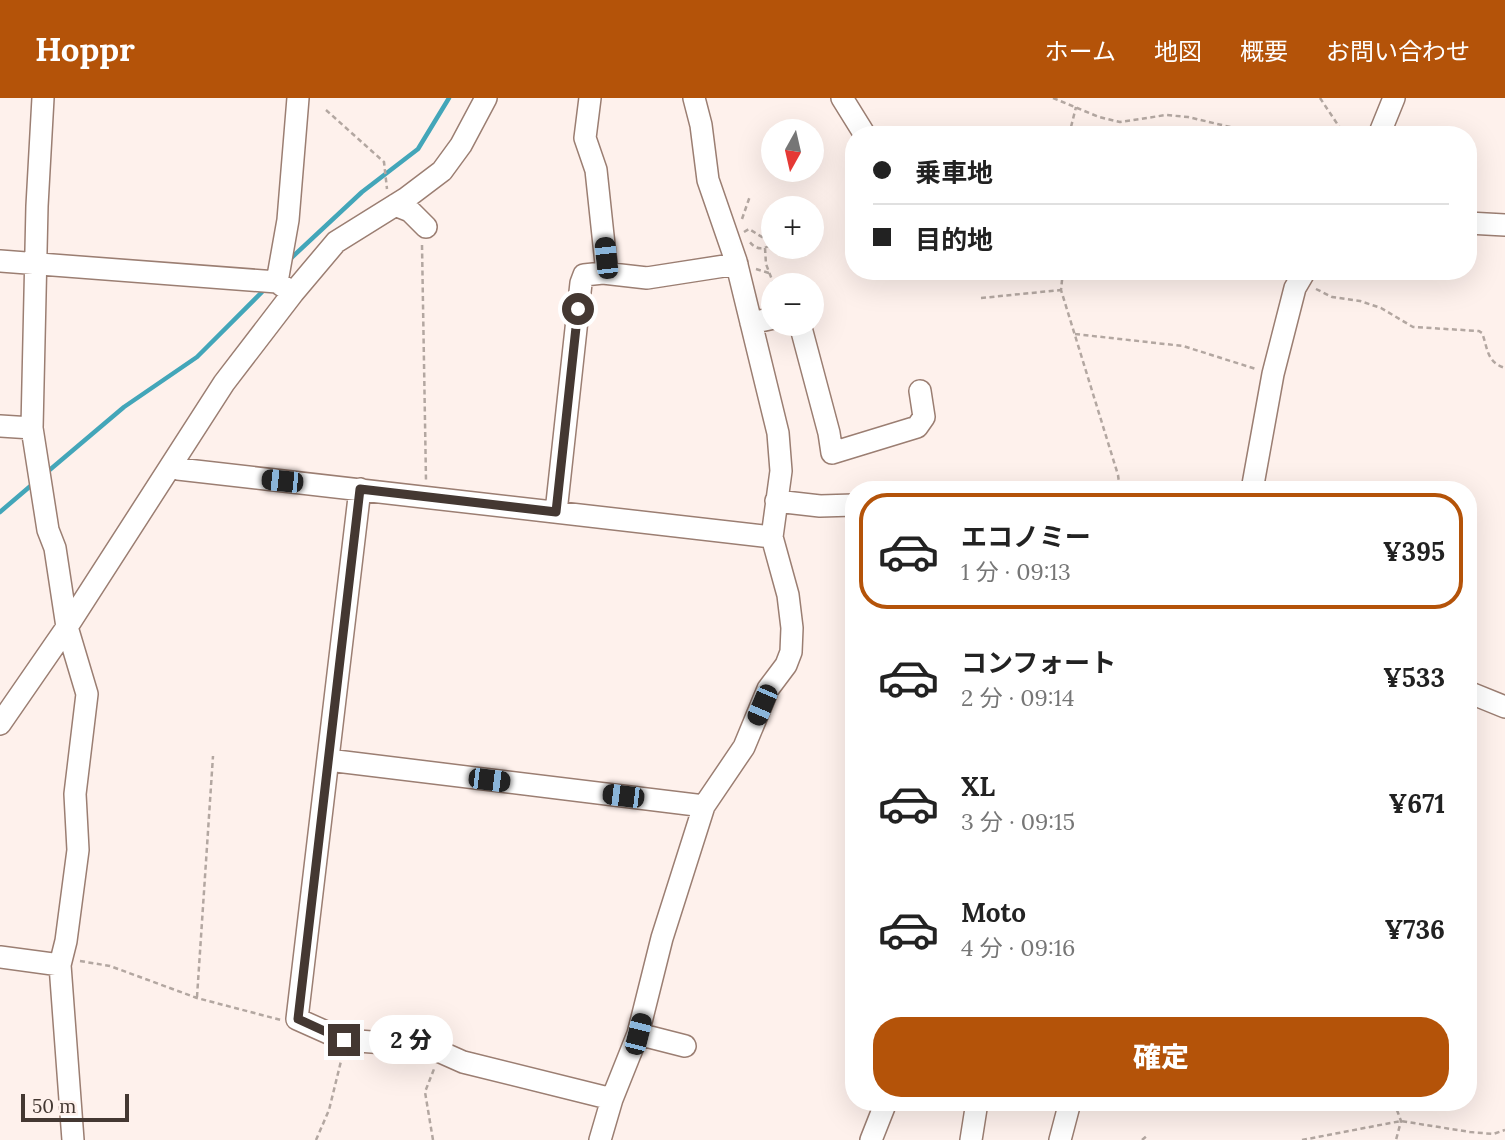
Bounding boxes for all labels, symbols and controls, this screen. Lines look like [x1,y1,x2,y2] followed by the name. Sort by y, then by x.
[35,28,135,70] text: Hoppr
[1045,36,1116,67] text: ホーム
[1154,36,1202,67] text: 地図
[1240,36,1288,67] text: 概要
[1326,36,1470,67] text: お問い合わせ
[761,119,824,182] north arrow
[761,119,824,336] map controls
[915,156,993,189] text: 乗車地
[761,196,824,259] button: +
[915,223,993,256] text: 目的地
[594,236,619,280] car
[761,273,824,336] button: −
[562,293,594,325] route start
[261,468,304,494] car
[877,520,940,583] icon: car
[961,520,1091,553] text: エコノミー
[1383,535,1445,568] text: ¥395
[961,557,1071,586] text: 1 分 · 09:13
[877,646,940,709] icon: car
[961,646,1116,679] text: コンフォート
[1383,661,1445,694] text: ¥533
[745,682,780,728] car
[961,683,1074,712] text: 2 分 · 09:14
[467,767,512,793] car
[961,770,995,803] text: XL
[877,772,940,835] icon: car
[601,783,646,809] car
[1389,787,1445,820] text: ¥671
[961,807,1075,836] text: 3 分 · 09:15
[961,896,1026,929] text: Moto
[877,898,940,961] icon: car
[1385,913,1445,946] text: ¥736
[961,933,1075,962] text: 4 分 · 09:16
[623,1011,654,1057] car
[368,1016,452,1065] callout: 2 分
[873,1017,1449,1097] button: 確定
[328,1024,360,1056] route end
[390,1025,432,1054] text: 2 分
[21,1091,130,1123] scale bar
[32,1094,76,1118] text: 50 m

